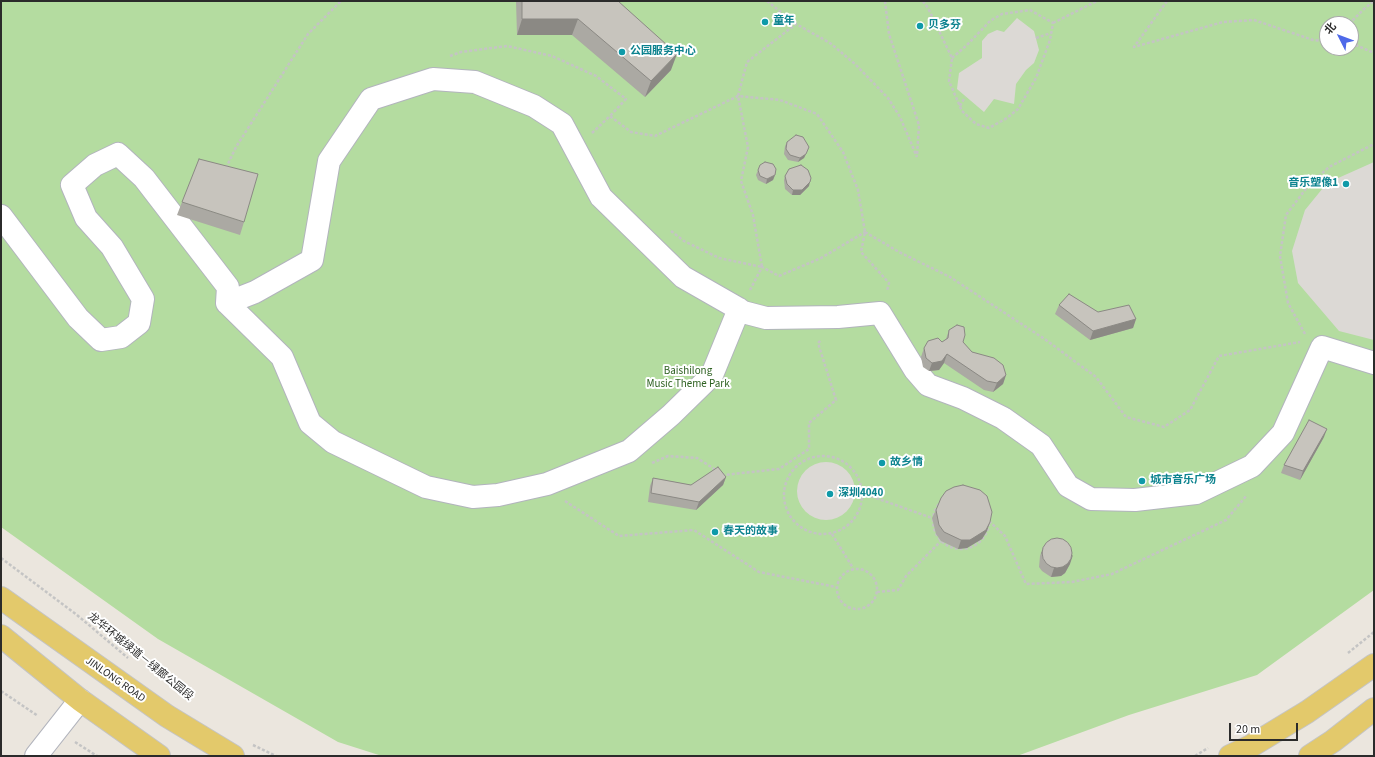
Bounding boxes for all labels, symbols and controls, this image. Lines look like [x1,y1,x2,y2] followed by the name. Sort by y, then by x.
[773,15,795,29] place label: 童年
[1319,16,1359,56] north arrow
[760,17,770,27] marker: 童年
[928,19,961,33] place label: 贝多芬
[1321,19,1340,37] text: 北
[915,21,925,31] marker: 贝多芬
[630,45,696,59] place label: 公园服务中心
[617,47,627,57] marker: 公园服务中心
[1288,177,1338,191] place label: 音乐塑像1
[1341,179,1351,189] marker: 音乐塑像1
[646,365,730,391] park label: Baishilong Music Theme Park
[890,456,923,470] place label: 故乡情
[877,458,887,468] marker: 故乡情
[1150,474,1216,488] place label: 城市音乐广场
[1137,476,1147,486] marker: 城市音乐广场
[838,487,883,501] place label: 深圳4040
[825,489,835,499] marker: 深圳4040
[723,525,778,539] place label: 春天的故事
[710,527,720,537] marker: 春天的故事
[85,610,195,704] street label: 龙华环城绿道－绿廊公园段
[83,655,147,705] street label: JINLONG ROAD
[1231,715,1300,741] scale bar
[1236,721,1260,738] text: 20 m

